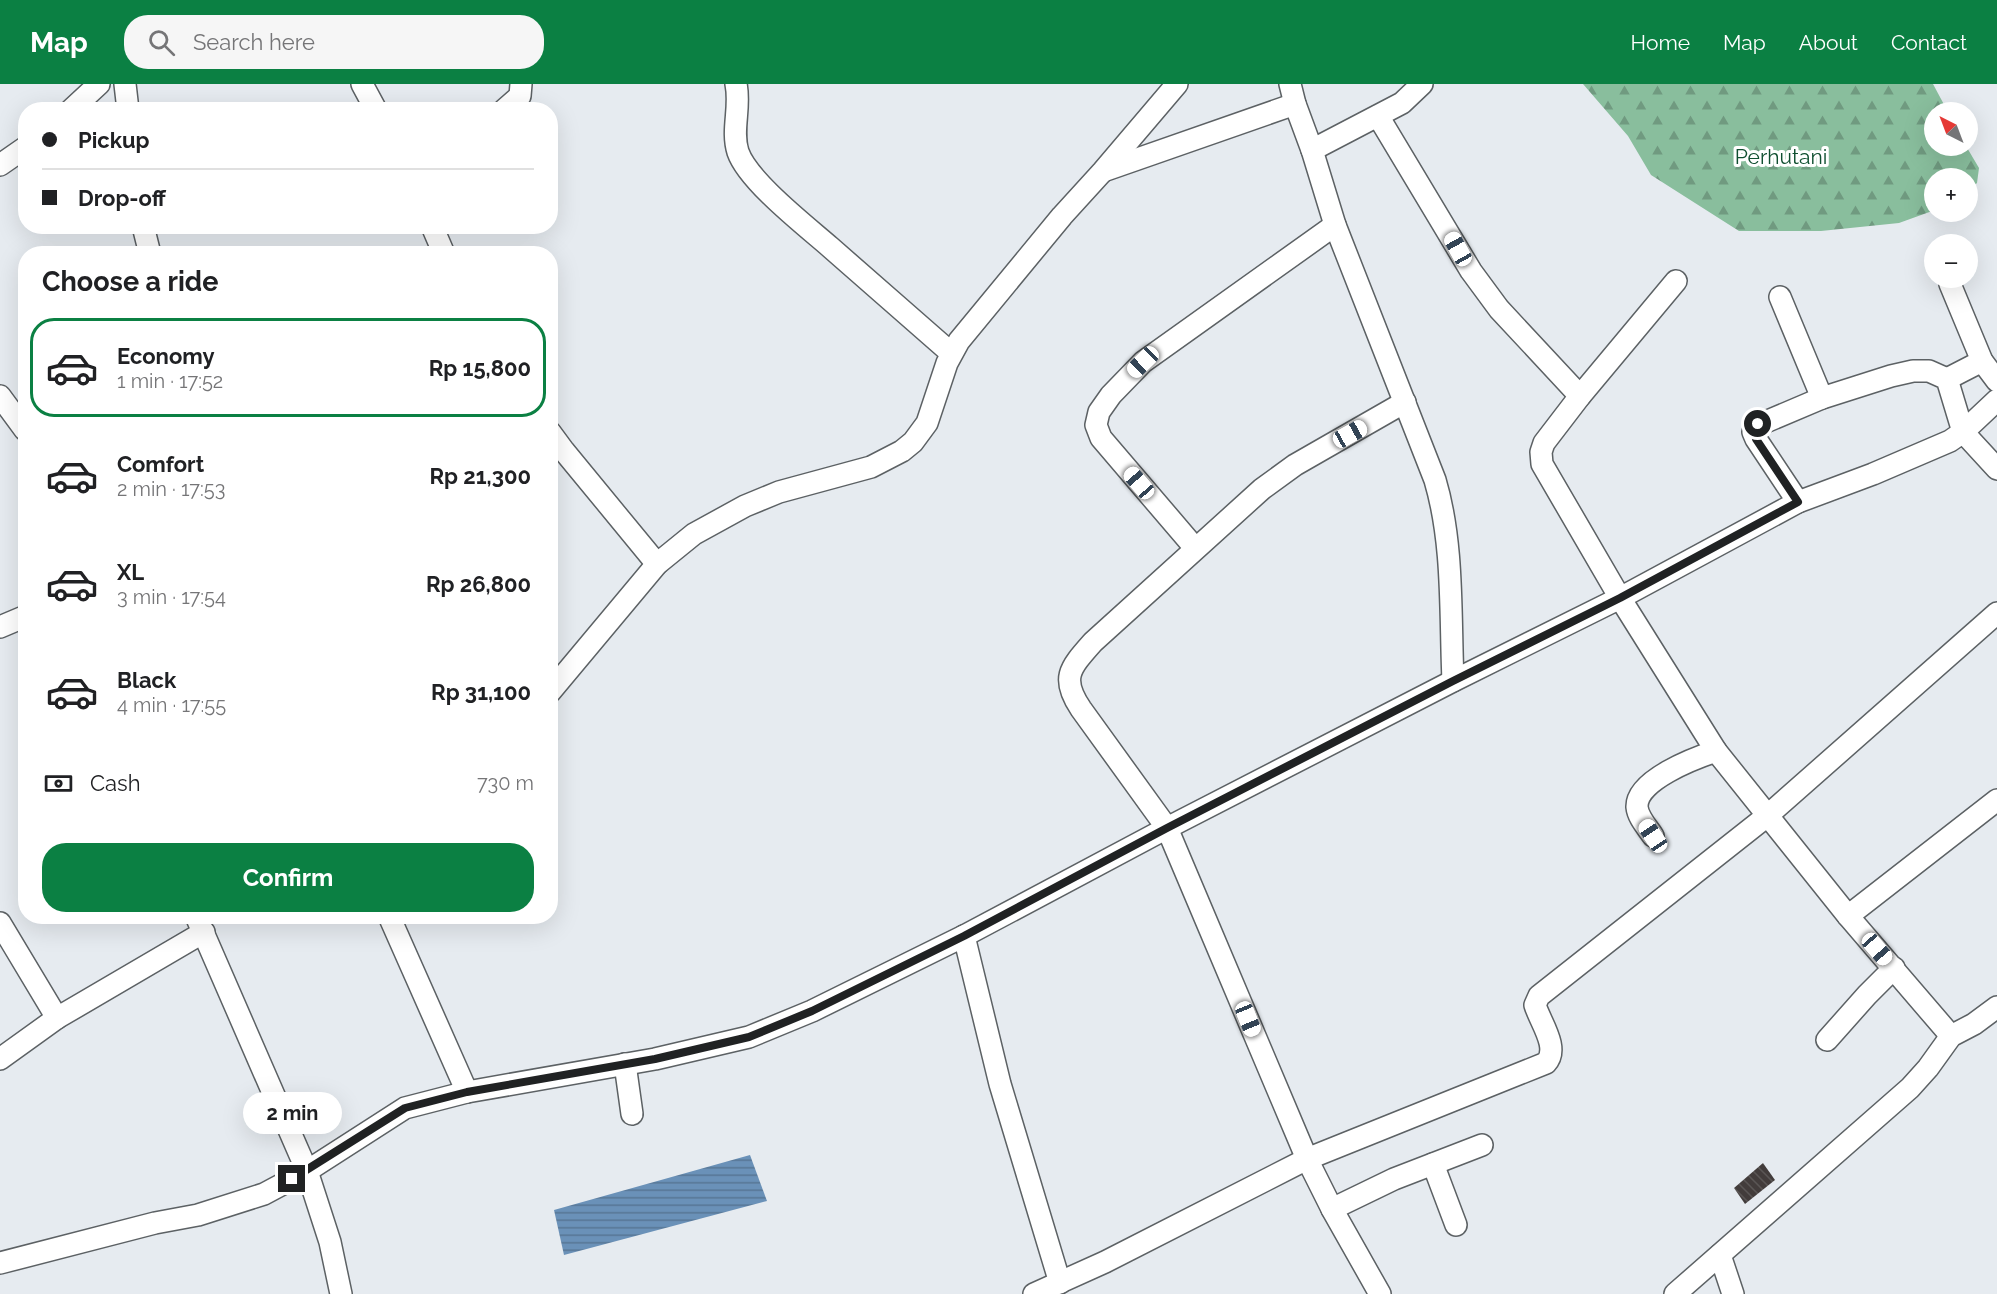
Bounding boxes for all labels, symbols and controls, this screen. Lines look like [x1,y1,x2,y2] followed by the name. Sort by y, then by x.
[124,15,544,69] search box
[30,26,88,59] text: Map
[145,26,178,59] icon: search
[193,29,315,55] text: Search here
[1631,30,1690,55] text: Home
[1723,30,1766,55] text: Map
[1799,30,1858,55] text: About
[1891,30,1967,55] text: Contact
[1924,102,1978,156] north arrow
[1924,102,1978,288] map controls
[78,127,150,153] text: Pickup
[1735,144,1827,169] park label: Perhutani
[1924,168,1978,222] button: +
[78,185,166,211] text: Drop-off
[1441,229,1475,269] car
[1924,234,1978,288] button: −
[42,266,218,297] text: Choose a ride
[45,341,99,395] icon: car
[117,343,215,369] text: Economy
[1124,343,1162,381] car
[429,355,531,381] text: Rp 15,800
[117,369,223,393] text: 1 min · 17:52
[1744,410,1771,437] route start
[1330,417,1370,451] car
[45,449,99,503] icon: car
[117,451,204,477] text: Comfort
[430,463,531,489] text: Rp 21,300
[1120,464,1158,502] car
[117,477,225,501] text: 2 min · 17:53
[45,557,99,611] icon: car
[117,559,144,585] text: XL
[426,571,531,597] text: Rp 26,800
[117,585,226,609] text: 3 min · 17:54
[45,665,99,719] icon: car
[117,667,176,693] text: Black
[431,679,531,705] text: Rp 31,100
[117,693,226,717] text: 4 min · 17:55
[42,767,75,800] icon: cash
[90,770,141,796] text: Cash
[477,771,534,795] text: 730 m
[1635,816,1671,856] car
[42,843,534,912] button: Confirm
[1858,930,1896,968] car
[1233,999,1263,1039] car
[242,1092,342,1134] callout: 2 min
[267,1101,318,1125] text: 2 min
[278,1165,305,1192] route end

